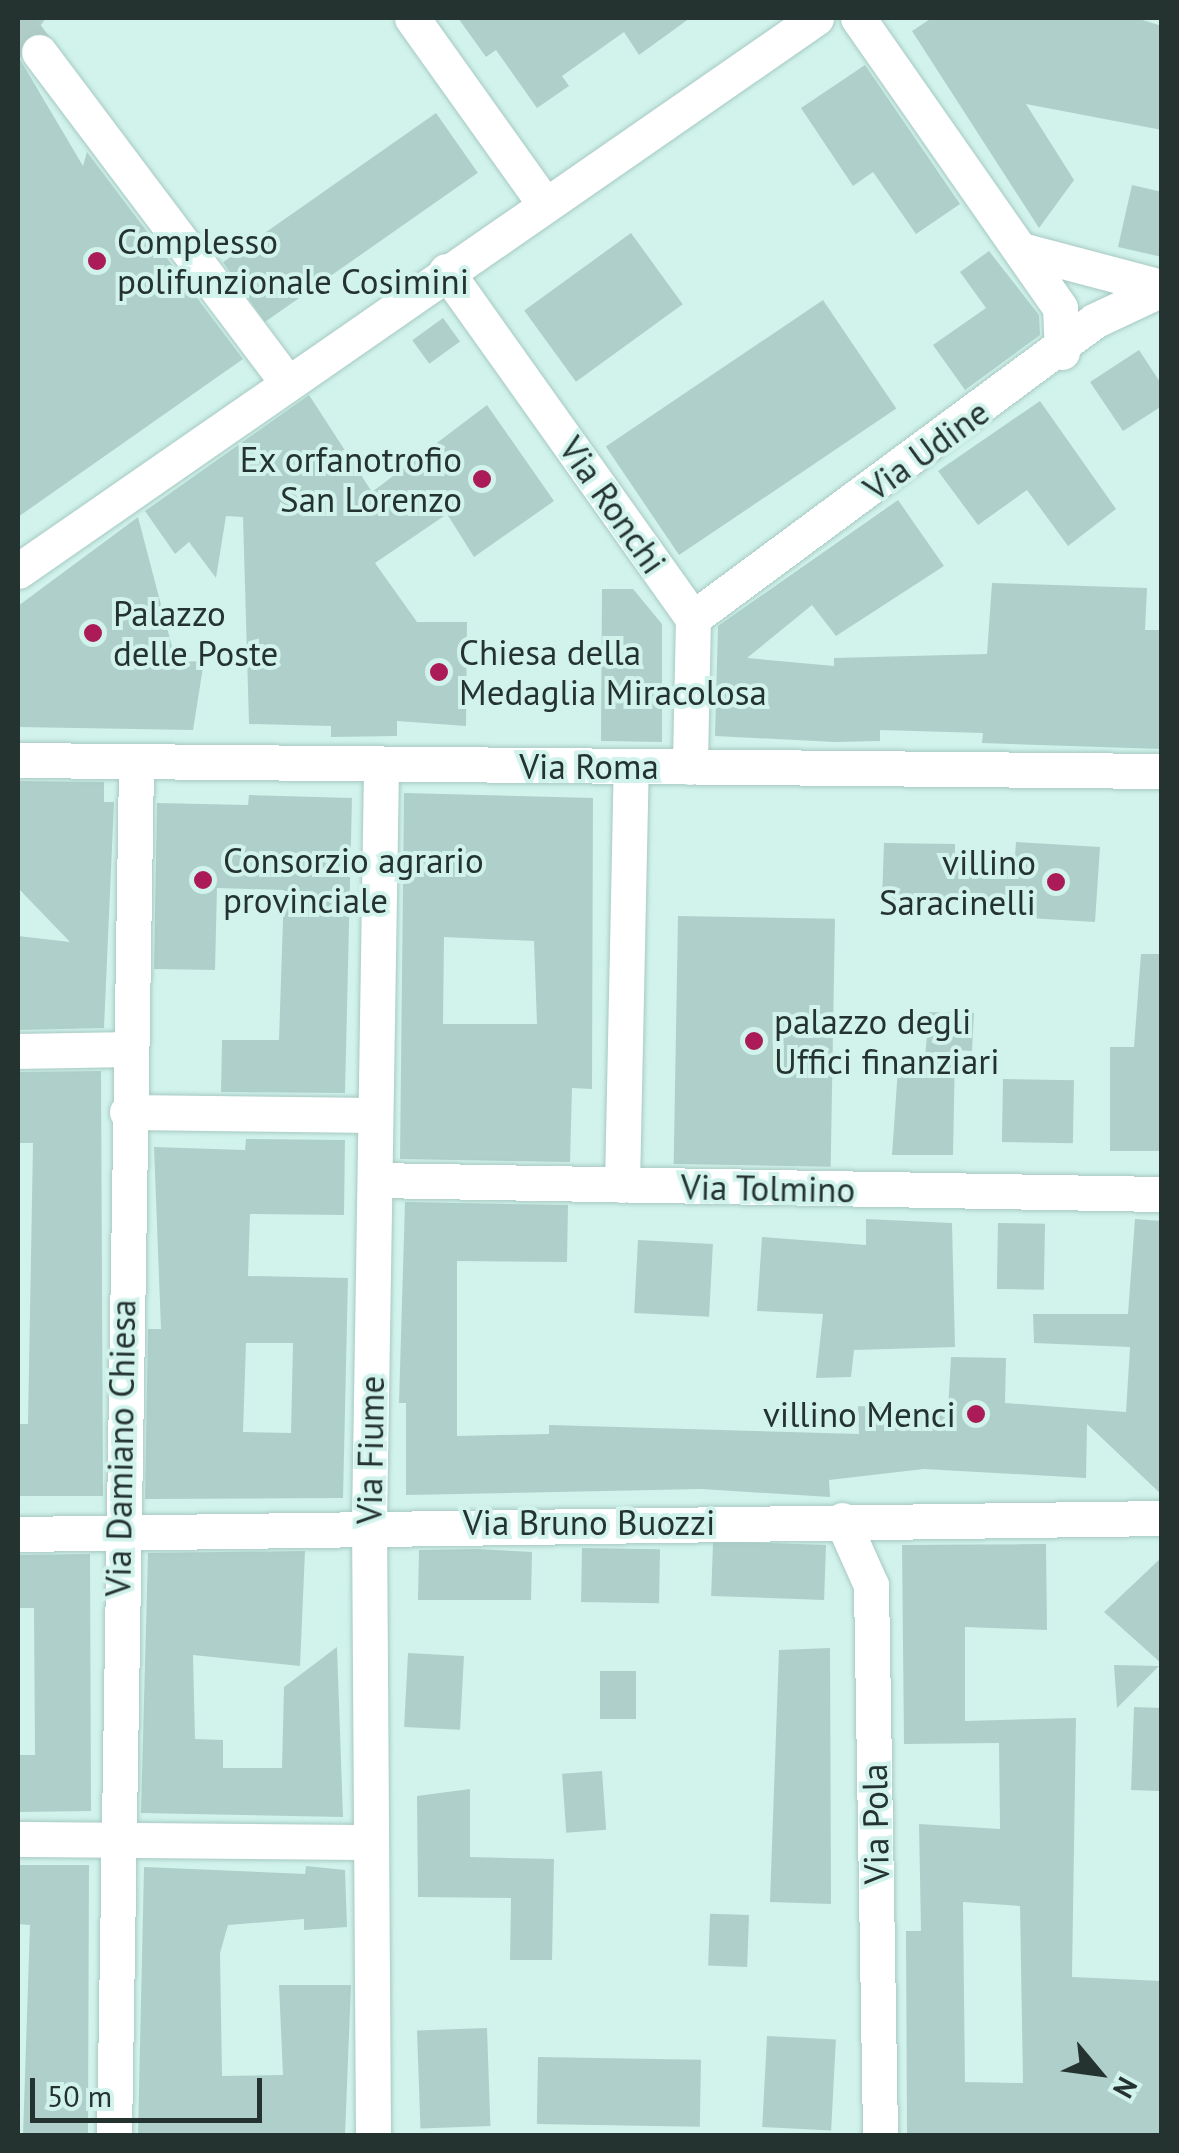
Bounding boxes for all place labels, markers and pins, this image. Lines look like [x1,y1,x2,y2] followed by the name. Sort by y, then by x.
[117,220,469,302] place label: Complesso polifunzionale Cosimini
[86,250,108,272] marker: Complesso polifunzionale Cosimini
[239,438,462,520] place label: Ex orfanotrofio San Lorenzo
[471,468,493,490] marker: Ex orfanotrofio San Lorenzo
[113,592,278,674] place label: Palazzo delle Poste
[82,622,104,644] marker: Palazzo delle Poste
[459,631,767,713] place label: Chiesa della Medaglia Miracolosa
[428,661,450,683] marker: Chiesa della Medaglia Miracolosa
[223,839,484,921] place label: Consorzio agrario provinciale
[879,841,1036,923] place label: villino Saracinelli
[192,869,214,891] marker: Consorzio agrario provinciale
[1045,871,1067,893] marker: villino Saracinelli
[774,1000,1000,1082] place label: palazzo degli Uffici finanziari
[743,1030,765,1052] marker: palazzo degli Uffici finanziari
[763,1393,956,1435] place label: villino Menci
[965,1403,987,1425] marker: villino Menci

